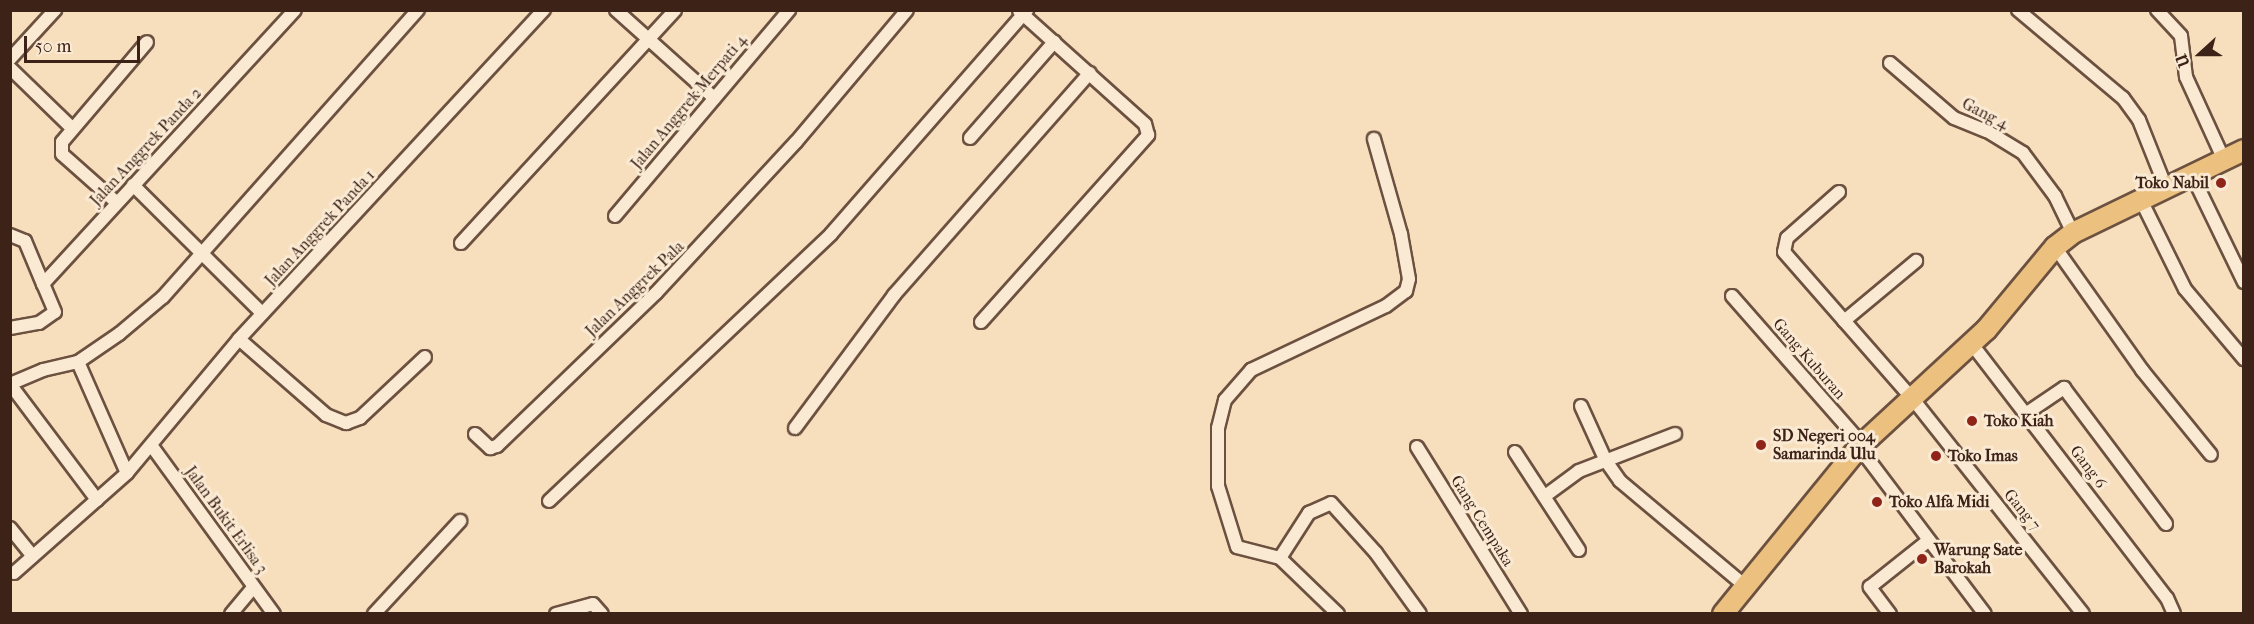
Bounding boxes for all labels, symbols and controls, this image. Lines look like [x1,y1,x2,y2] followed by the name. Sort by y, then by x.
[27,24,142,62] scale bar
[2170,24,2230,84] north arrow
[627,31,751,173] street label: Jalan Anggrek Merpati 4
[35,36,71,57] text: 50 m
[2172,51,2194,70] text: U
[86,84,206,210] street label: Jalan Anggrek Panda 2
[1959,94,2011,134] street label: Gang 4
[261,166,379,290] street label: Jalan Anggrek Panda 1
[2136,173,2209,193] place label: Toko Nabil
[2214,176,2228,190] marker: Toko Nabil
[582,237,688,341] street label: Jalan Anggrek Pala
[1769,315,1849,403] street label: Gang Kuburan
[1984,411,2054,431] place label: Toko Kiah
[1965,414,1979,428] marker: Toko Kiah
[1773,426,1875,464] place label: SD Negeri 004 Samarinda Ulu
[1754,438,1768,452] marker: SD Negeri 004 Samarinda Ulu
[2066,442,2110,492] street label: Gang 6
[1948,446,2018,466] place label: Toko Imas
[1929,449,1943,463] marker: Toko Imas
[181,463,271,577] street label: Jalan Bukit Erlisa 3
[1446,472,1518,570] street label: Gang Cempaka
[2000,485,2044,535] street label: Gang 7
[1889,492,1989,512] place label: Toko Alfa Midi
[1870,495,1884,509] marker: Toko Alfa Midi
[1934,540,2022,578] place label: Warung Sate Barokah
[1915,552,1929,566] marker: Warung Sate Barokah

